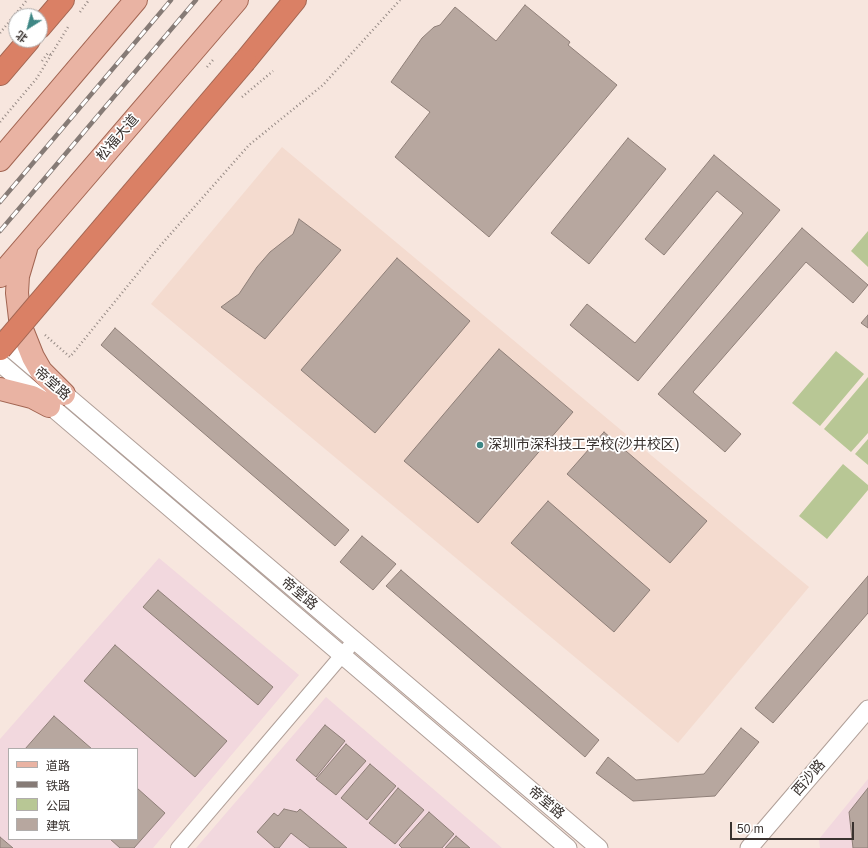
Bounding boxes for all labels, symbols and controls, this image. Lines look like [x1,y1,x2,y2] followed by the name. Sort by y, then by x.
[8,8,48,48] north arrow
[14,29,30,45] text: 北
[93,111,143,165] street label: 松福大道
[31,364,73,404] street label: 帝堂路
[488,437,679,453] place label: 深圳市深科技工学校(沙井校区)
[475,440,485,450] marker: 深圳市深科技工学校(沙井校区)
[278,574,320,614] street label: 帝堂路
[8,748,138,840] legend
[789,757,829,799] street label: 西沙路
[46,759,70,773] text: 道路
[46,779,70,793] text: 铁路
[525,783,567,823] street label: 帝堂路
[46,799,70,813] text: 公园
[732,814,856,840] scale bar
[46,819,70,833] text: 建筑
[737,822,764,836] text: 50 m

